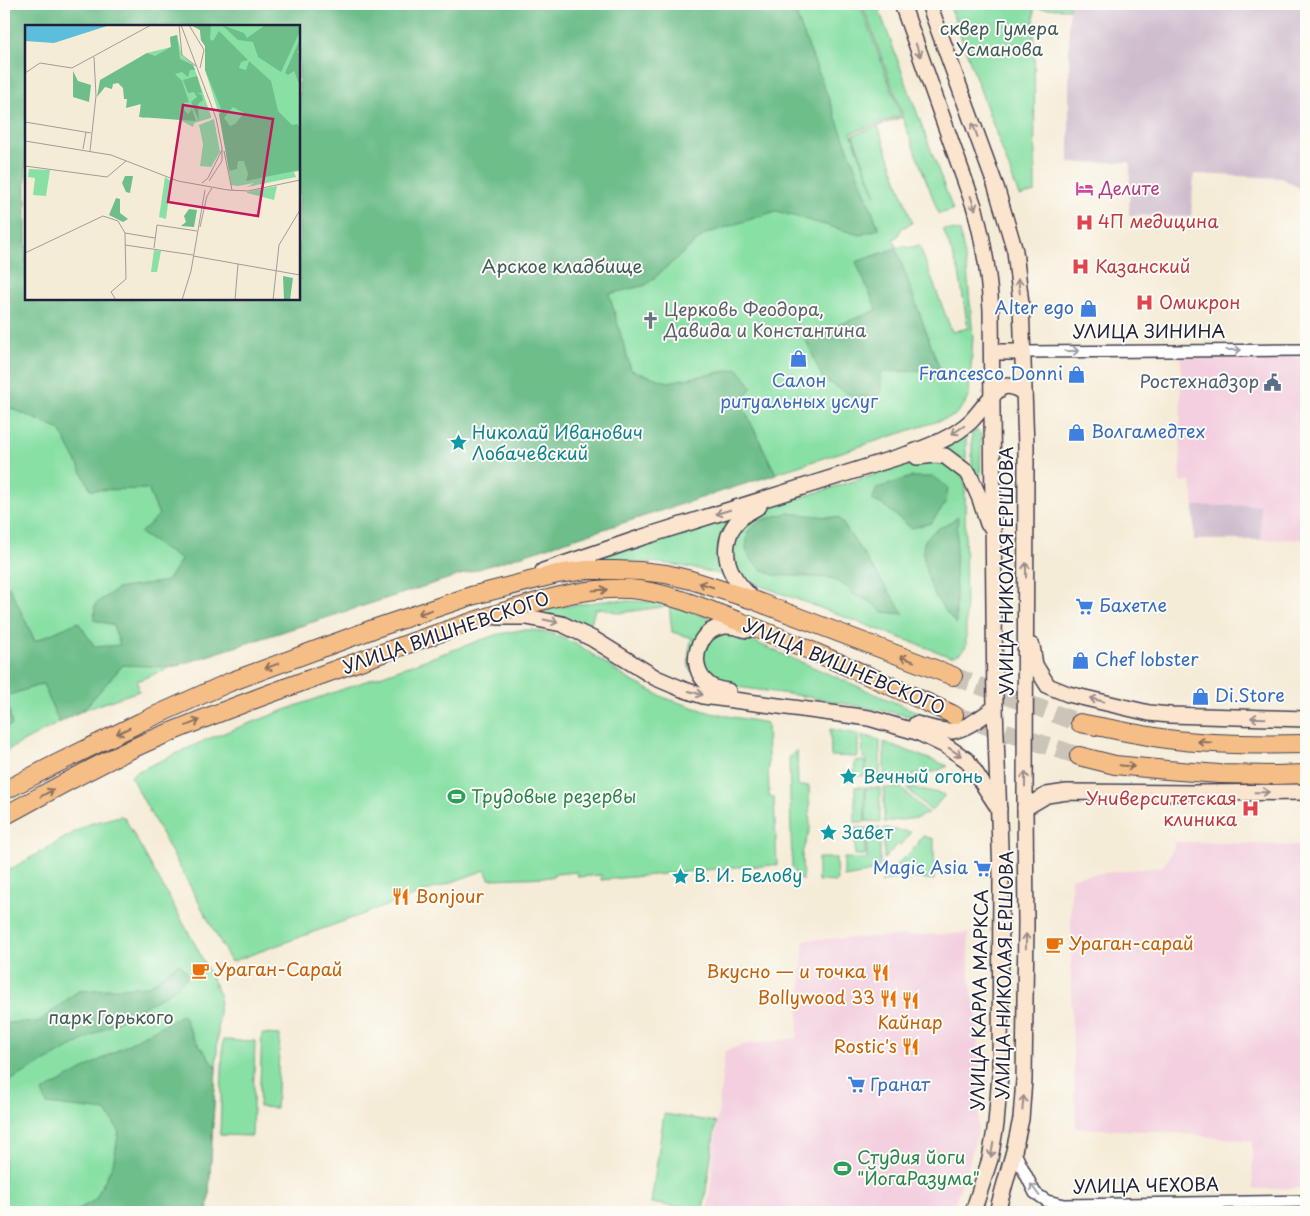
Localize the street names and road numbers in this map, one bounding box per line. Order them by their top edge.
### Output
street label: УЛИЦА ЗИНИНА [1073,317,1225,344]
street label: УЛИЦА НИКОЛАЯ ЕРШОВА [992,446,1019,696]
street label: УЛИЦА ВИШНЕВСКОГО [338,583,553,680]
street label: УЛИЦА ВИШНЕВСКОГО [739,611,950,720]
street label: УЛИЦА НИКОЛАЯ ЕРШОВА [988,850,1019,1100]
street label: УЛИЦА КАРЛА МАРКСА [963,889,994,1111]
street label: УЛИЦА ЧЕХОВА [1073,1170,1219,1199]

